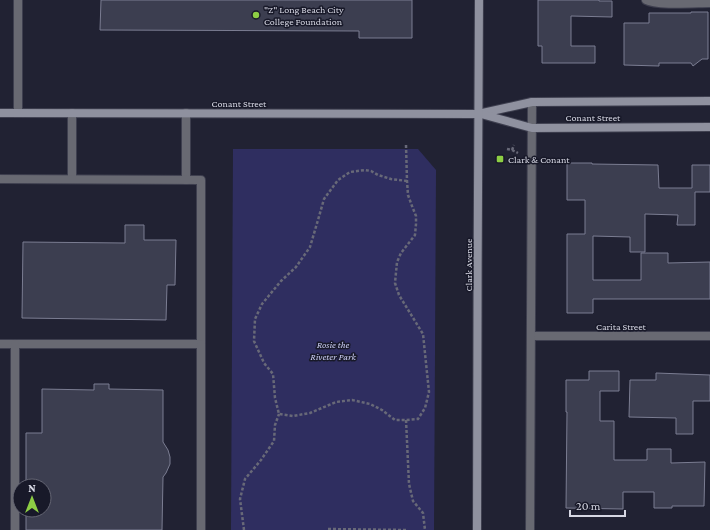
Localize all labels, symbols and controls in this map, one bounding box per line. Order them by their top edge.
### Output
place label: "Z" Long Beach City College Foundation [264,4,344,27]
marker: "Z" Long Beach City College Foundation [251,10,261,20]
street label: Conant Street [212,98,267,109]
street label: Conant Street [566,112,621,123]
marker: Clark & Conant [495,154,505,164]
place label: Clark & Conant [508,154,570,165]
street label: Clark Avenue [463,238,474,291]
street label: Carita Street [596,321,647,332]
park label: Rosie the Riveter Park [310,339,356,362]
north arrow [12,478,52,518]
text: N [28,482,36,494]
scale bar [570,492,625,518]
text: 20 m [576,499,601,513]

